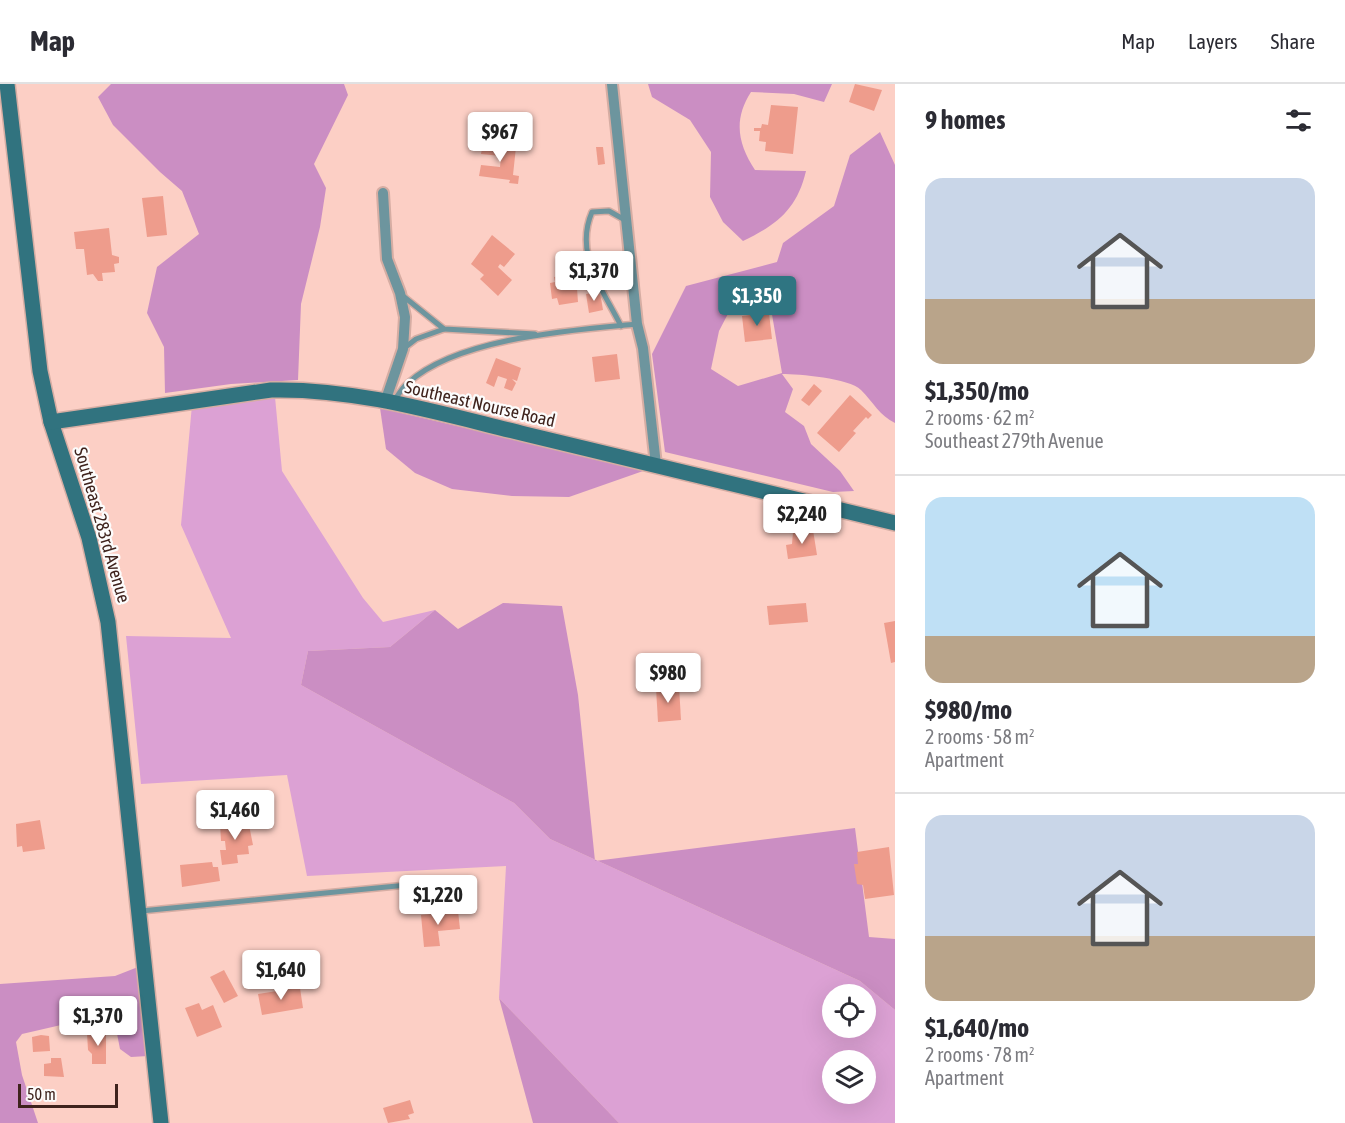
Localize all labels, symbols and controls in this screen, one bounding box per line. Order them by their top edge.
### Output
text: Map [30,25,75,57]
text: Map [1121,29,1155,53]
text: Layers [1188,29,1238,53]
text: Share [1271,29,1315,53]
icon: filters [1282,104,1315,137]
text: 9 homes [925,105,1005,135]
pin: $967 [464,112,536,163]
text: $967 [482,120,518,143]
icon: home [1066,217,1174,325]
pin: $1,370 [545,251,643,302]
text: $1,370 [569,259,619,282]
pin: $1,350 [708,276,806,327]
text: $1,350 [732,284,782,307]
street label: Southeast Nourse Road [403,376,557,431]
text: $1,350/mo [925,376,1029,406]
text: 2 rooms · 62 m² [925,406,1035,429]
text: Southeast 279th Avenue [925,429,1104,452]
street label: Southeast 283rd Avenue [70,445,135,605]
pin: $2,240 [753,494,851,545]
text: $2,240 [777,502,827,525]
icon: home [1066,536,1174,644]
pin: $980 [632,653,704,704]
text: $980 [650,661,686,684]
text: $980/mo [925,695,1012,725]
text: 2 rooms · 58 m² [925,725,1035,748]
text: Apartment [925,748,1004,771]
pin: $1,460 [186,790,284,841]
text: $1,460 [210,798,260,821]
icon: home [1066,854,1174,962]
pin: $1,220 [389,875,487,926]
text: $1,220 [413,883,463,906]
pin: $1,640 [232,950,330,1001]
text: $1,640 [256,958,306,981]
map controls [822,984,876,1104]
button: locate [822,984,876,1038]
pin: $1,370 [49,996,147,1047]
text: $1,370 [73,1004,123,1027]
text: $1,640/mo [925,1013,1029,1043]
text: 2 rooms · 78 m² [925,1043,1035,1066]
button: layers [822,1050,876,1104]
text: Apartment [925,1066,1004,1089]
scale bar [18,1081,118,1108]
text: 50 m [27,1085,56,1103]

